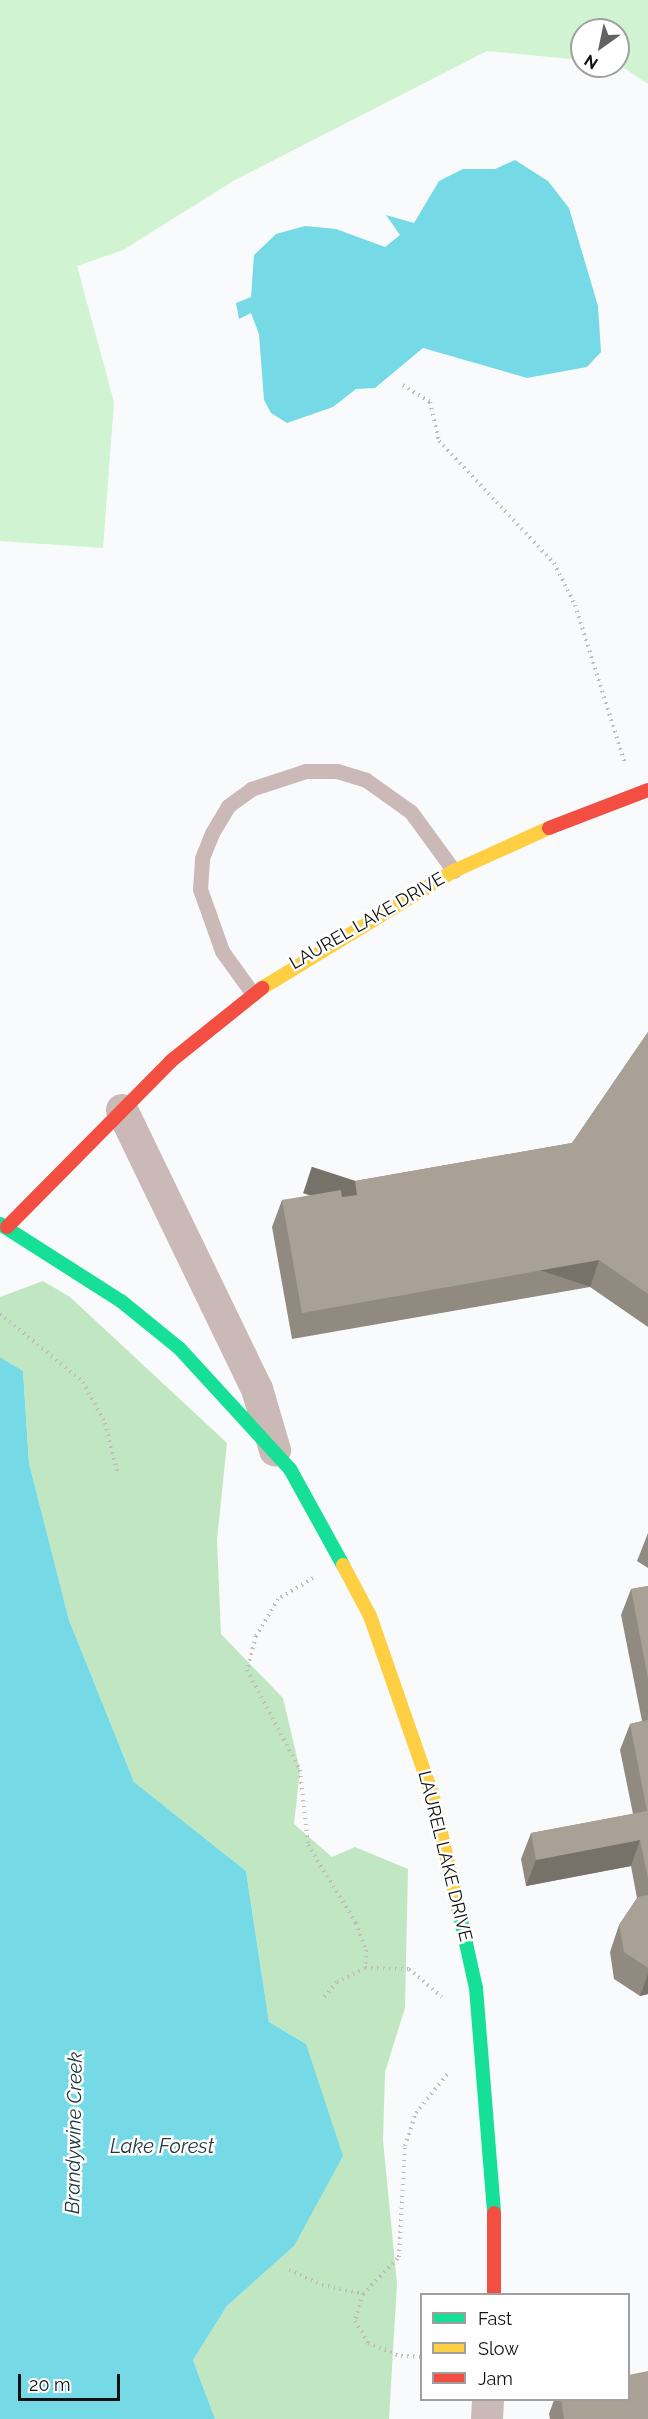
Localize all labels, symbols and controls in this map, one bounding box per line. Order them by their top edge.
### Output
north arrow [570,18,630,78]
text: N [581,51,601,73]
street label: LAUREL LAKE DRIVE [286,868,448,974]
street label: LAUREL LAKE DRIVE [413,1768,477,1944]
water label: Brandywine Creek [61,2052,87,2214]
water label: Lake Forest [110,2134,214,2158]
legend [420,2293,630,2401]
text: Fast [478,2308,512,2329]
text: Slow [478,2338,519,2359]
scale bar [21,2362,123,2400]
text: Jam [478,2368,513,2389]
text: 20 m [29,2374,71,2395]

